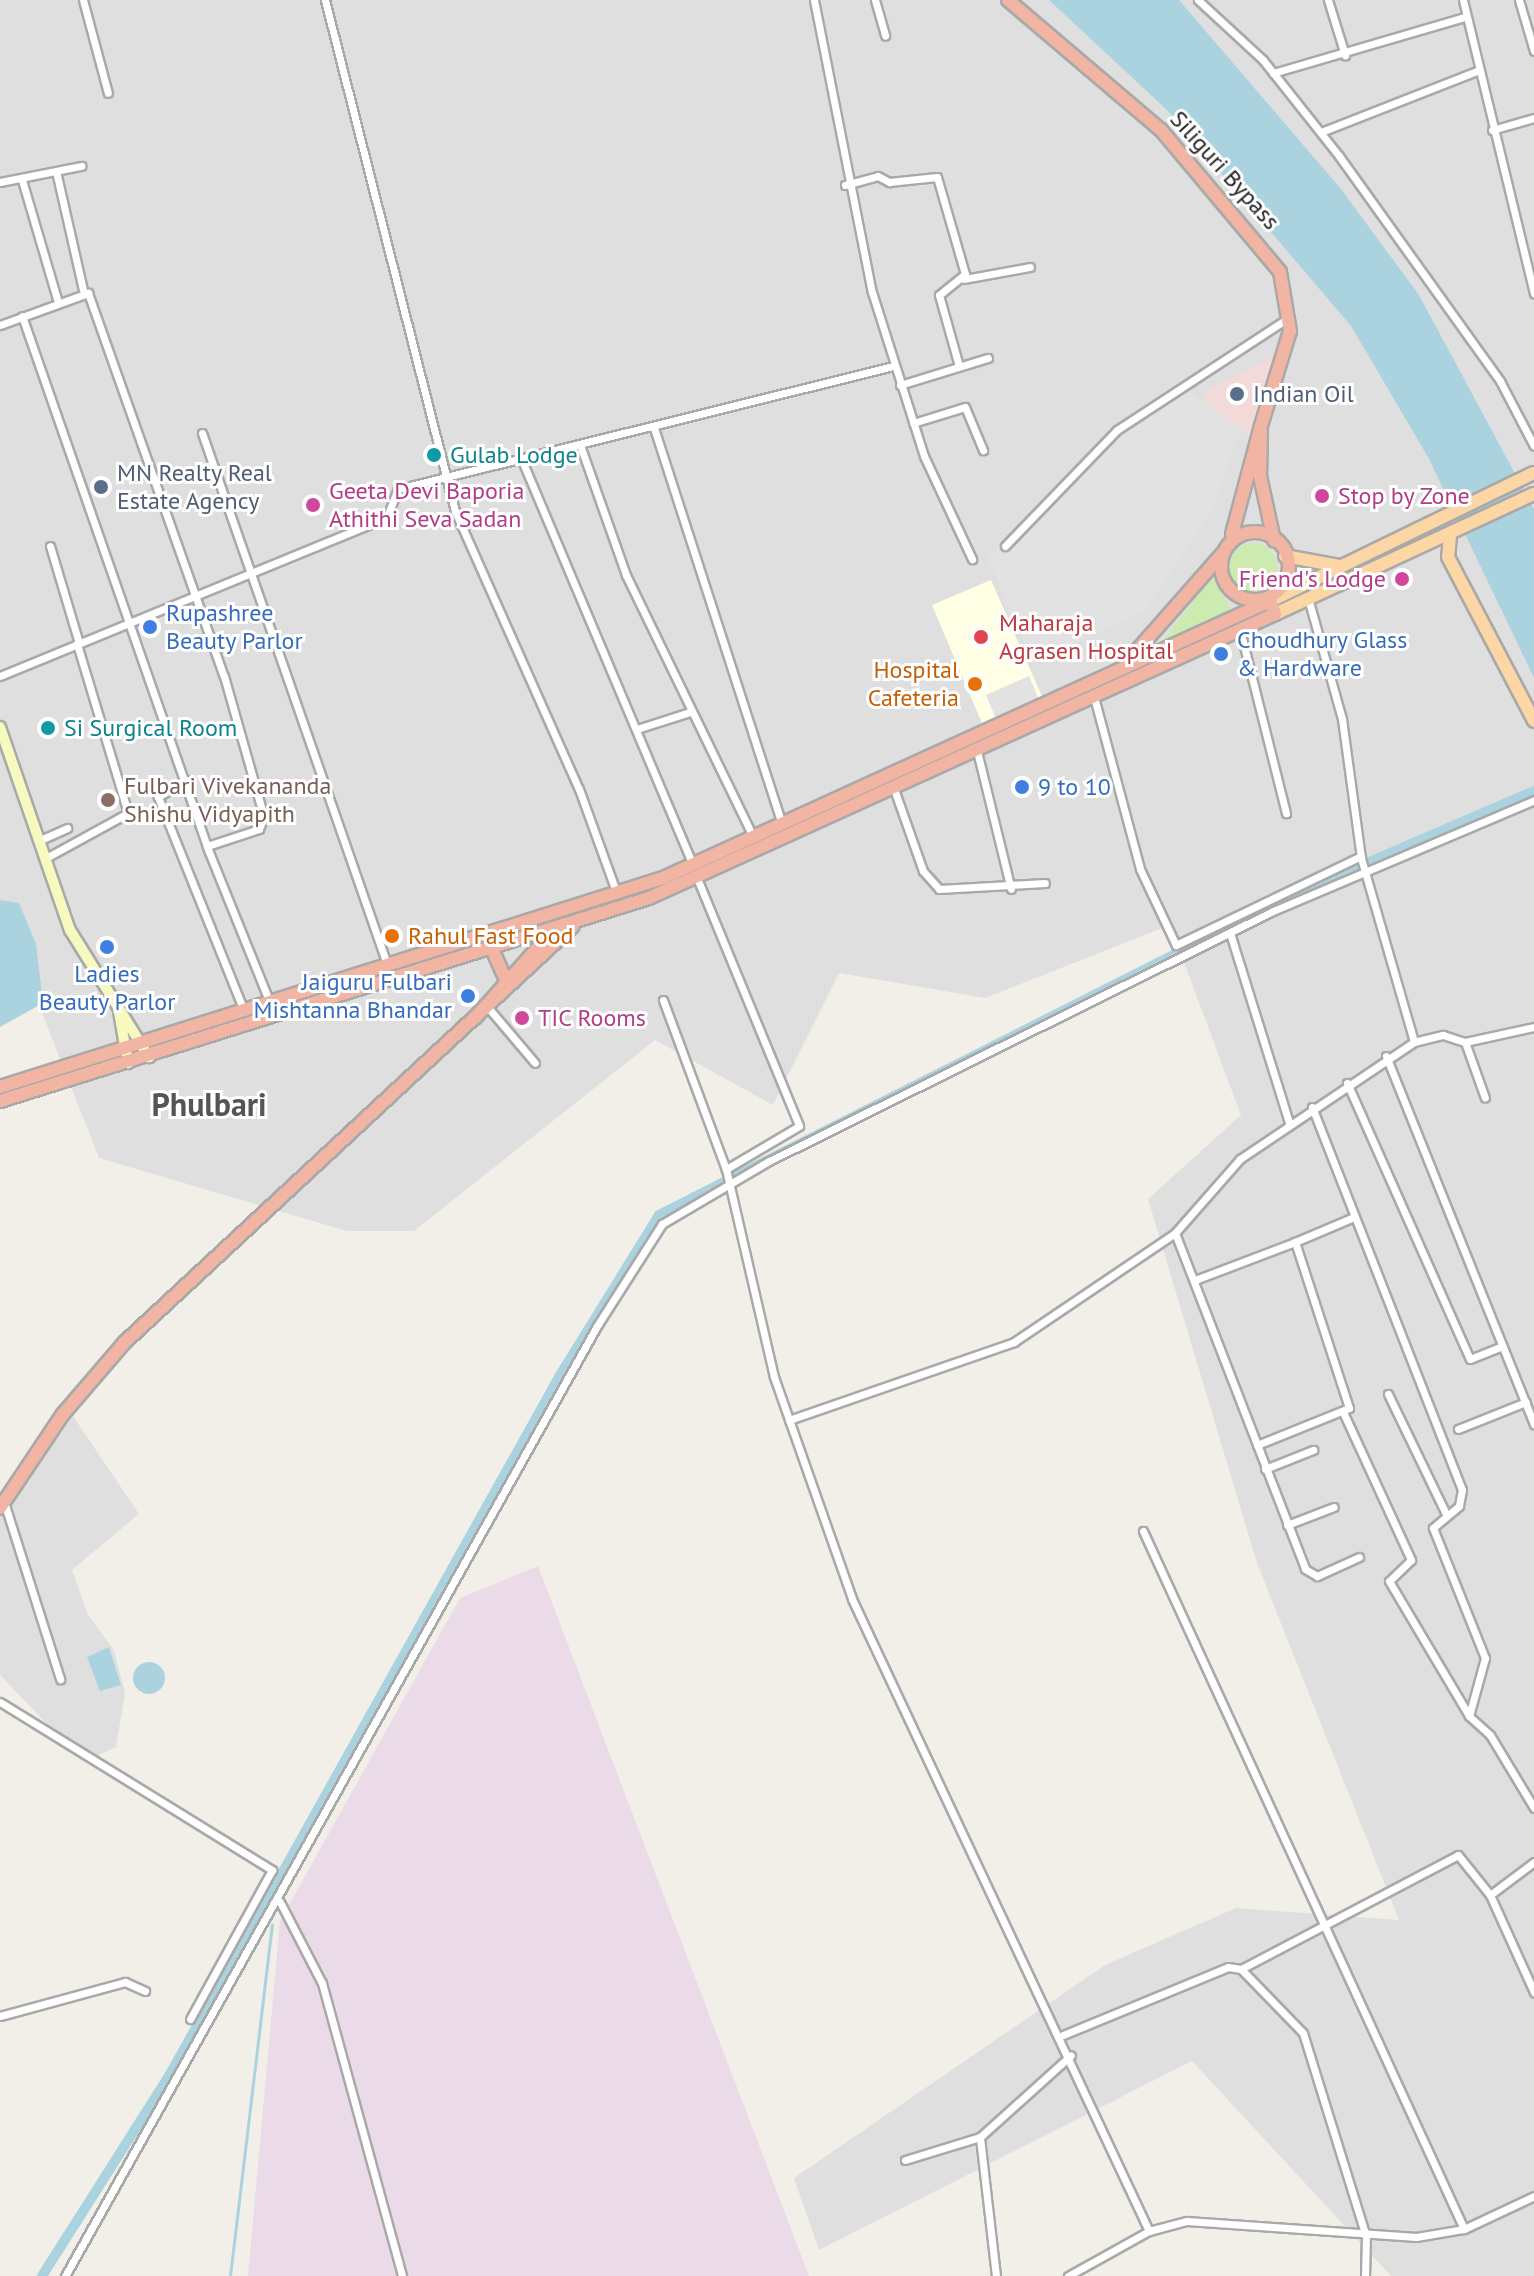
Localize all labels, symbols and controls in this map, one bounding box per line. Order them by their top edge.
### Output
street label: Siliguri Bypass [1164,105,1286,235]
place label: Indian Oil [1253,380,1354,408]
marker: Indian Oil [1228,385,1246,403]
place label: Gulab Lodge [450,441,578,469]
marker: Gulab Lodge [425,446,443,464]
place label: MN Realty Real Estate Agency [117,459,273,515]
place label: Geeta Devi Baporia Athithi Seva Sadan [329,477,524,533]
marker: MN Realty Real Estate Agency [92,478,110,496]
place label: Stop by Zone [1338,482,1471,510]
marker: Stop by Zone [1313,487,1331,505]
marker: Geeta Devi Baporia Athithi Seva Sadan [304,496,322,514]
place label: Friend's Lodge [1239,565,1386,593]
marker: Friend's Lodge [1393,570,1411,588]
place label: Rupashree Beauty Parlor [166,599,303,655]
place label: Maharaja Agrasen Hospital [999,609,1173,665]
marker: Rupashree Beauty Parlor [141,618,159,636]
marker: Maharaja Agrasen Hospital [970,626,992,648]
place label: Choudhury Glass & Hardware [1237,626,1408,682]
marker: Choudhury Glass & Hardware [1212,645,1230,663]
place label: Hospital Cafeteria [868,656,959,712]
marker: Hospital Cafeteria [966,675,984,693]
place label: Si Surgical Room [64,714,237,742]
marker: Si Surgical Room [39,719,57,737]
place label: Fulbari Vivekananda Shishu Vidyapith [124,772,332,828]
place label: 9 to 10 [1038,773,1111,801]
marker: 9 to 10 [1013,778,1031,796]
marker: Fulbari Vivekananda Shishu Vidyapith [99,791,117,809]
place label: Rahul Fast Food [408,922,573,950]
marker: Rahul Fast Food [383,927,401,945]
marker: Ladies Beauty Parlor [98,938,116,956]
place label: Ladies Beauty Parlor [38,960,176,1016]
place label: Jaiguru Fulbari Mishtanna Bhandar [254,968,452,1024]
marker: Jaiguru Fulbari Mishtanna Bhandar [459,987,477,1005]
place label: TIC Rooms [538,1004,647,1032]
marker: TIC Rooms [513,1009,531,1027]
district label: Phulbari [151,1085,267,1123]

